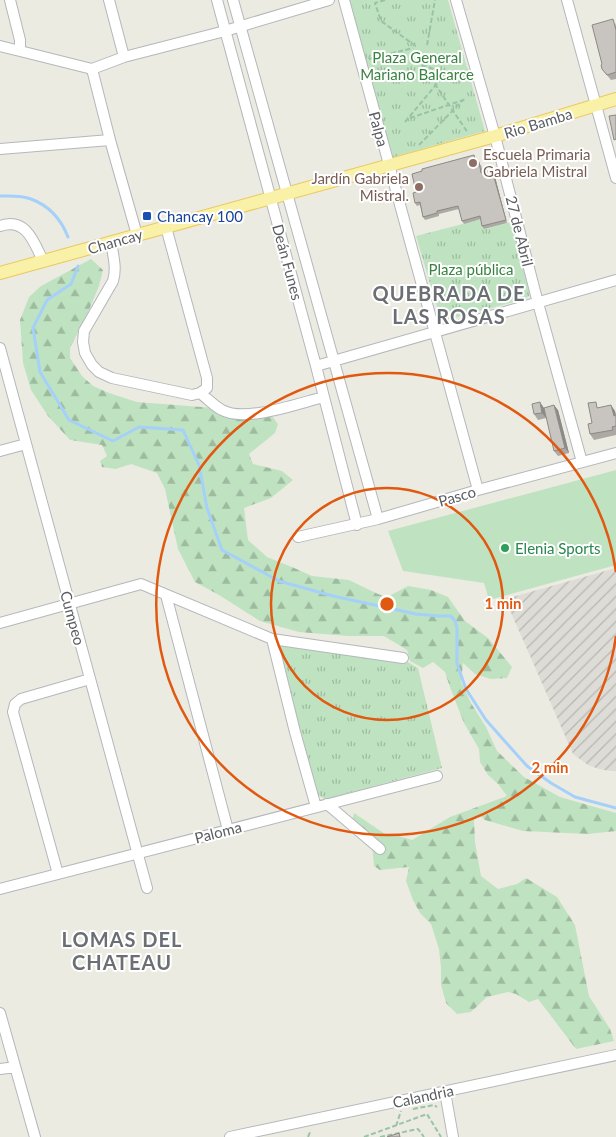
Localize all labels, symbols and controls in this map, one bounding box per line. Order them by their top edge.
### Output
park label: Plaza General Mariano Balcarce [360,48,474,83]
street label: Rio Bamba [502,104,574,142]
street label: Palpa [366,109,392,149]
place label: Escuela Primaria Gabriela Mistral [483,145,591,180]
marker: Escuela Primaria Gabriela Mistral [467,157,479,169]
place label: Jardín Gabriela Mistral. [311,169,409,204]
marker: Jardín Gabriela Mistral. [413,181,425,193]
street label: 27 de Abril [503,194,537,268]
place label: Chancay 100 [157,207,243,225]
marker: Chancay 100 [141,210,153,222]
street label: Deán Funes [269,222,307,302]
street label: Chancay [85,225,145,257]
park label: Plaza pública [429,260,513,278]
district label: QUEBRADA DE LAS ROSAS [373,281,525,328]
street label: Pasco [436,482,478,510]
place label: Elenia Sports [515,539,601,557]
marker: Elenia Sports [499,542,511,554]
street label: Cumpeo [57,589,89,647]
text: 1 min [484,594,522,612]
centre of rings [378,595,396,613]
text: 2 min [531,758,569,776]
street label: Paloma [193,817,243,847]
district label: LOMAS DEL CHATEAU [62,927,182,974]
street label: Calandria [391,1081,455,1111]

